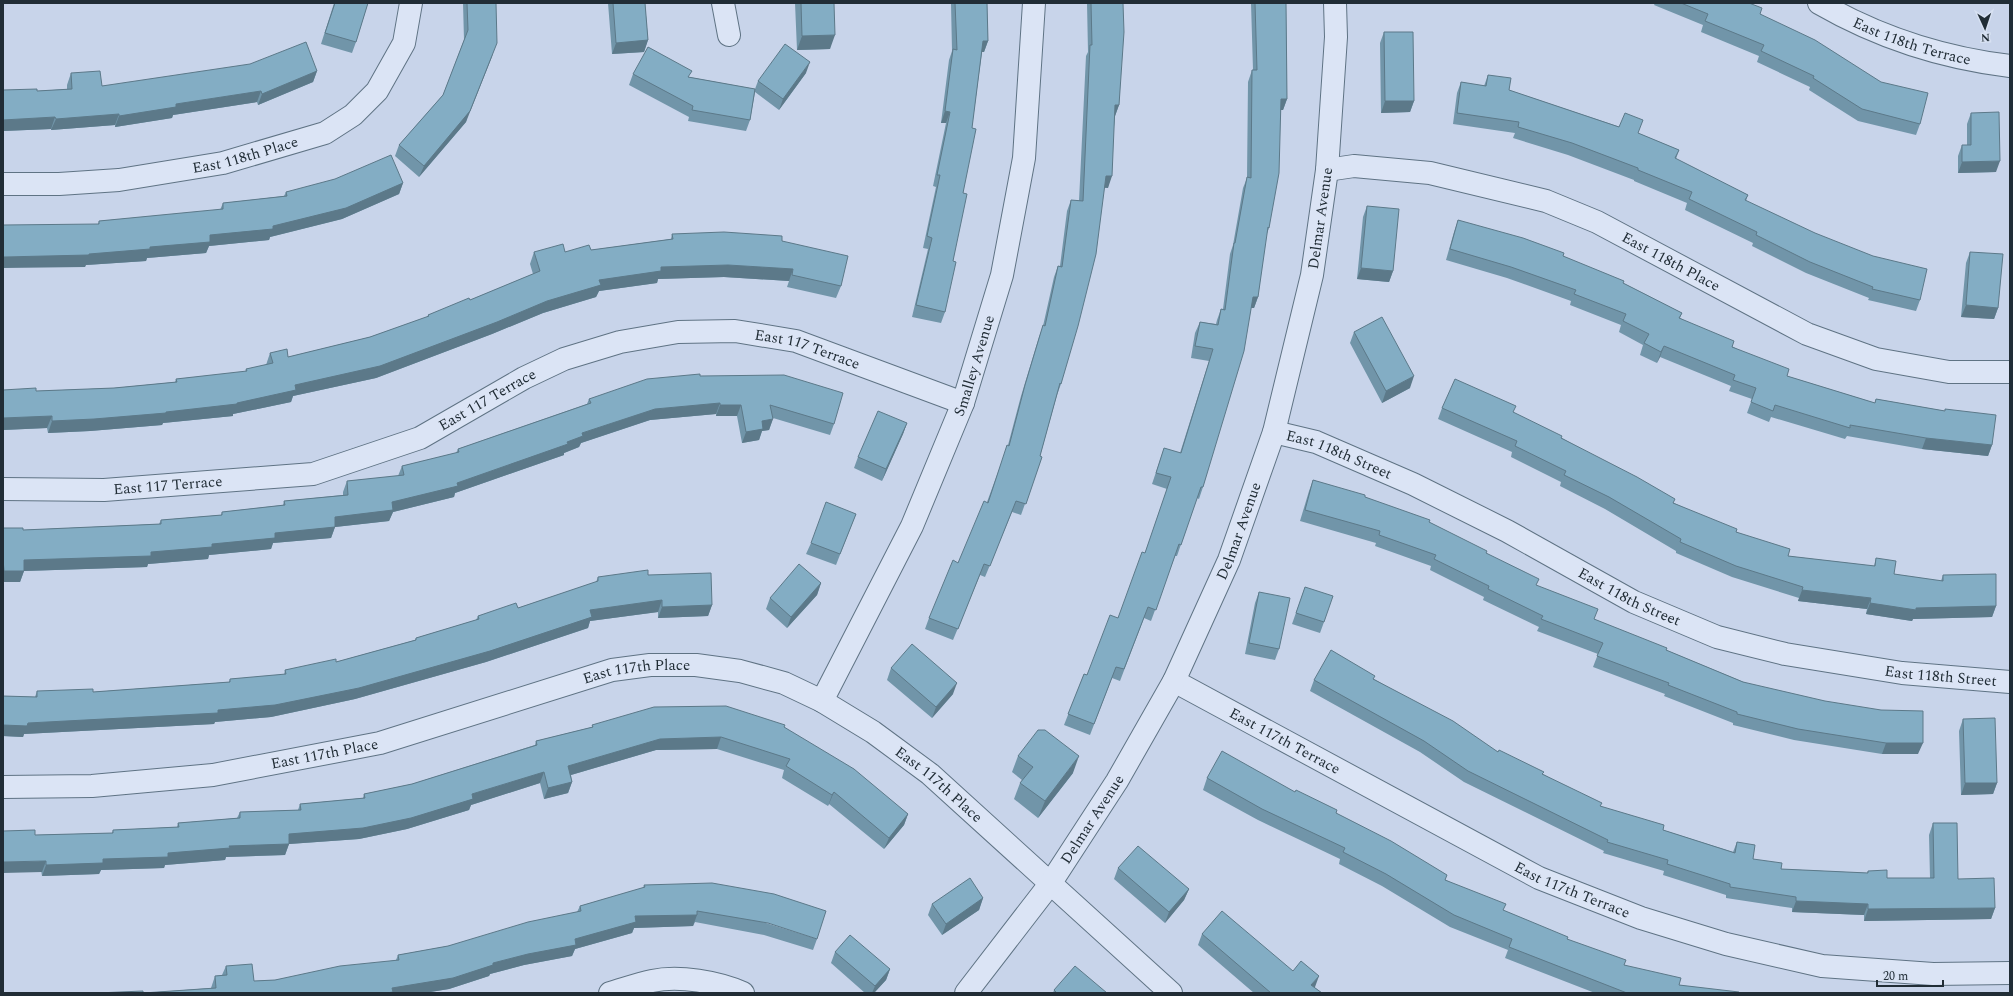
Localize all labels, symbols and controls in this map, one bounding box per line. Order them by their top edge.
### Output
north arrow [1965,8,2005,48]
street label: East 118th Terrace [1849,11,1973,72]
text: N [1981,29,1990,46]
street label: East 118th Place [191,130,301,180]
street label: Delmar Avenue [1302,166,1339,271]
street label: East 118th Place [1617,226,1724,298]
street label: Smalley Avenue [948,312,1001,420]
street label: East 117 Terrace [753,323,863,376]
street label: East 117 Terrace [434,363,540,437]
street label: East 118th Street [1284,424,1396,486]
street label: East 117 Terrace [112,470,223,501]
street label: Delmar Avenue [1210,479,1267,584]
street label: East 118th Street [1573,562,1684,632]
street label: East 117th Place [580,654,690,690]
street label: East 118th Street [1883,659,1998,693]
street label: East 117th Terrace [1225,702,1344,781]
street label: East 117th Place [269,733,380,776]
street label: East 117th Place [890,741,988,828]
street label: Delmar Avenue [1055,770,1130,869]
street label: East 117th Terrace [1510,856,1633,925]
scale bar [1877,962,1943,988]
text: 20 m [1883,967,1908,986]

